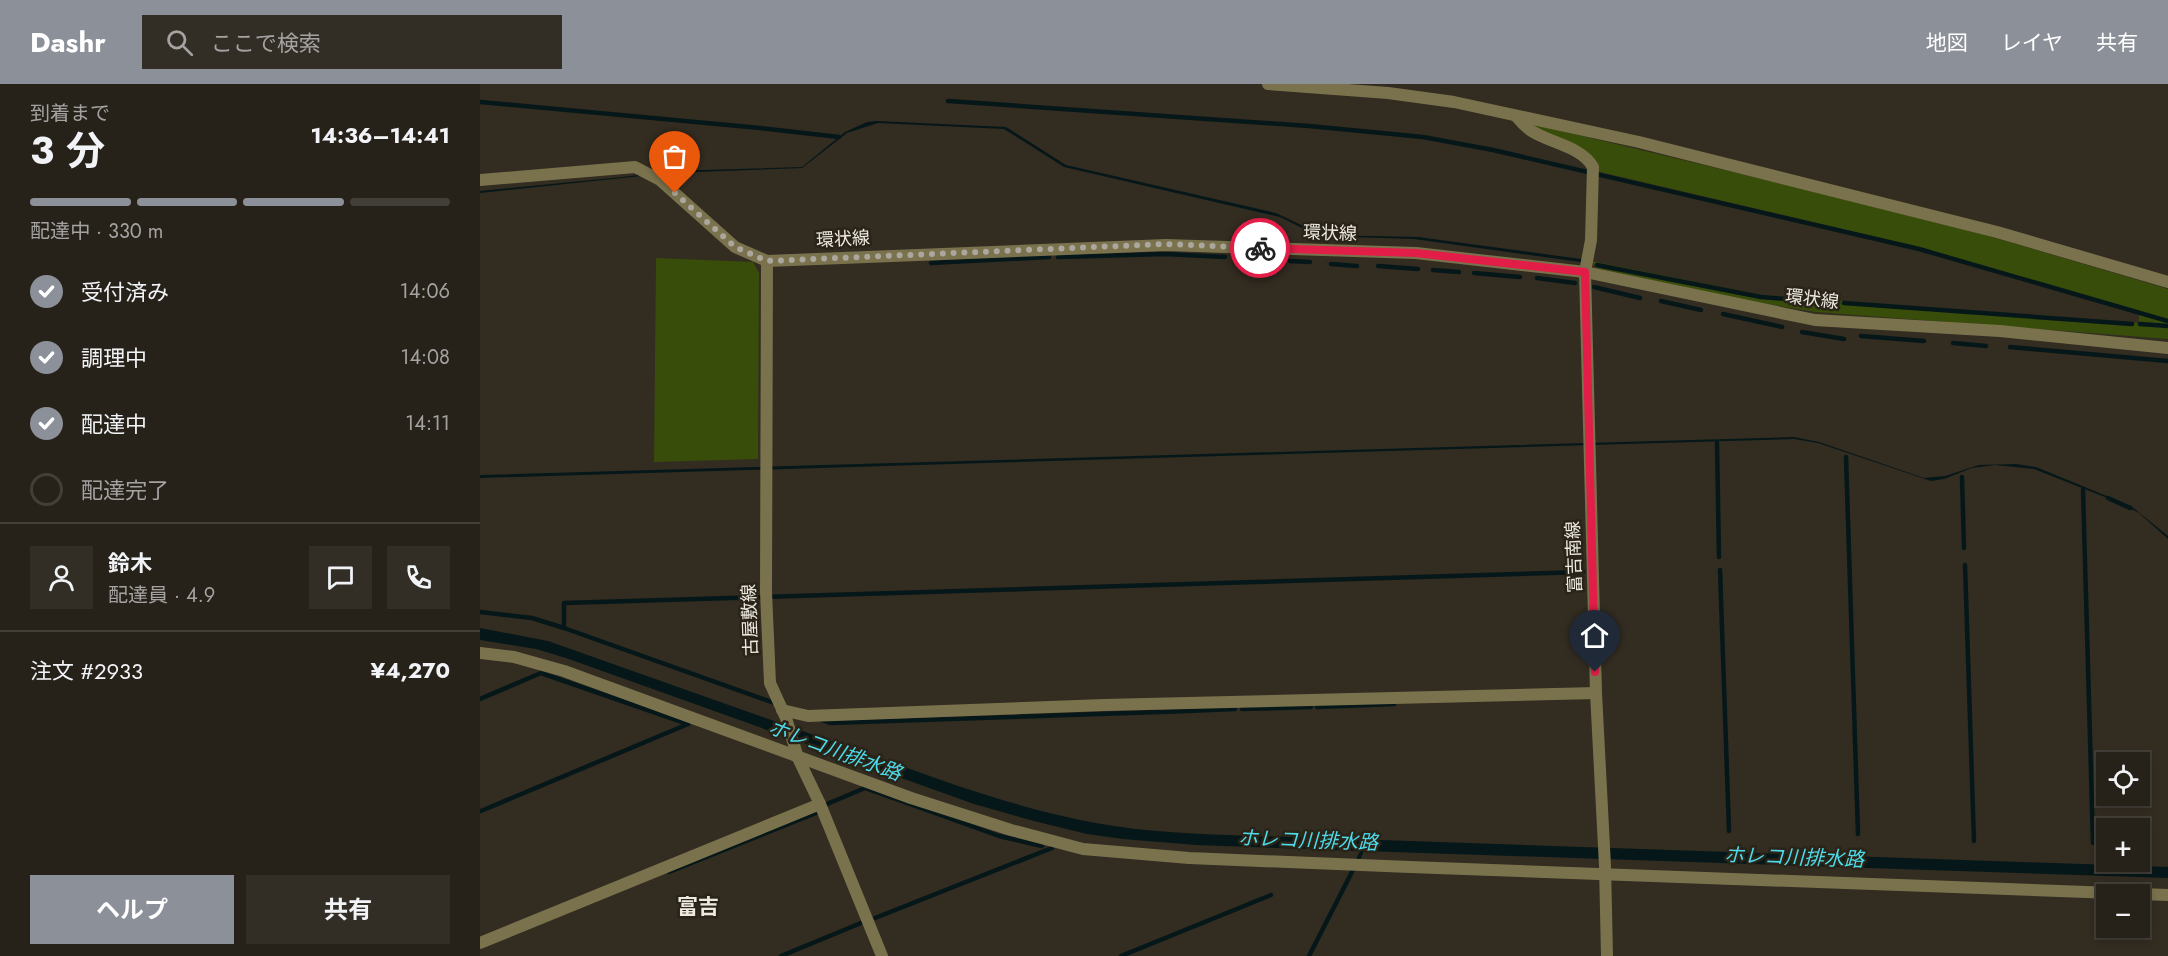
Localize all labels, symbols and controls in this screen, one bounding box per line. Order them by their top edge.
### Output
search box [142,15,562,69]
text: Dashr [30,22,106,63]
icon: search [163,26,196,59]
text: ここで検索 [211,27,321,59]
text: 地図 [1926,28,1968,58]
text: レイヤ [2001,28,2063,58]
text: 共有 [2096,28,2138,58]
text: 到着まで [30,99,110,128]
text: 14:36–14:41 [311,119,450,151]
text: 3 分 [30,122,105,179]
pin [649,131,700,193]
icon: bag [658,140,691,173]
text: 配達中 · 330 m [30,217,163,246]
courier [1230,218,1290,278]
street label: 環状線 [1303,219,1357,247]
street label: 環状線 [815,225,871,253]
icon: bike [1244,232,1277,265]
icon: check [30,275,63,308]
text: 受付済み [81,276,169,308]
text: 14:06 [400,277,450,306]
street label: 環状線 [1784,283,1840,315]
icon: check [30,341,63,374]
text: 調理中 [81,342,147,374]
text: 14:08 [400,343,450,372]
icon: check [30,407,63,440]
text: 配達中 [81,408,147,440]
text: 14:11 [405,409,450,438]
text: 配達完了 [81,474,169,506]
street label: 富吉南線 [1560,521,1588,593]
button: person [30,546,93,609]
button: chat [309,546,372,609]
button: phone [387,546,450,609]
text: 鈴木 [108,547,152,579]
text: 配達員 · 4.9 [108,581,215,610]
street label: 古屋敷線 [736,584,764,656]
pin [1569,610,1620,672]
icon: home [1578,619,1611,652]
text: ¥4,270 [371,654,450,686]
text: 注文 #2933 [30,655,143,687]
water label: ホレコ川排水路 [764,713,907,789]
map controls [2096,752,2150,938]
button: locate [2096,752,2150,806]
button: + [2096,818,2150,872]
water label: ホレコ川排水路 [1238,824,1380,858]
water label: ホレコ川排水路 [1724,841,1866,875]
button: ヘルプ [30,875,234,944]
button: 共有 [246,875,450,944]
button: − [2096,884,2150,938]
district label: 富吉 [677,892,719,922]

